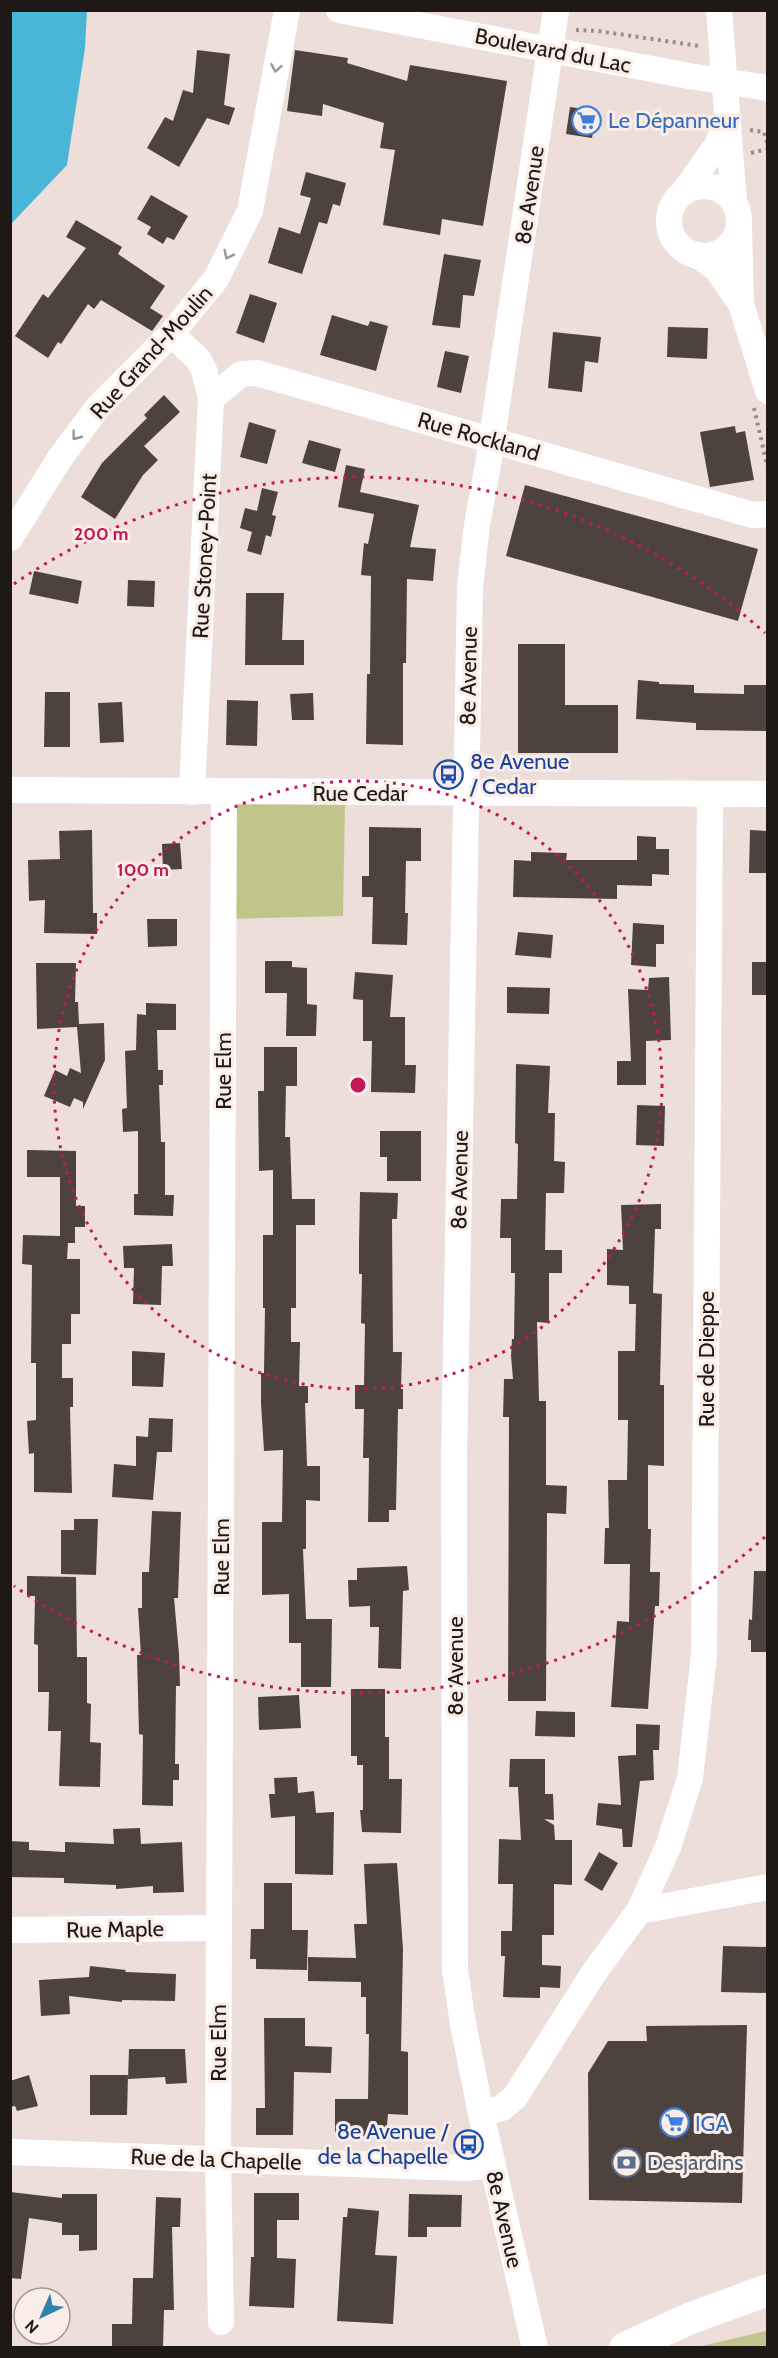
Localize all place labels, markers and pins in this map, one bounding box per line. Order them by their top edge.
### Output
supermarket icon: Le Dépanneur [571,104,603,136]
place label: Le Dépanneur [608,107,739,134]
place label: 8e Avenue / Cedar [469,748,569,800]
bus stop icon: 8e Avenue / Cedar [433,758,465,790]
centre of rings [348,1075,368,1095]
supermarket icon: IGA [658,2107,690,2139]
place label: IGA [695,2110,729,2137]
place label: 8e Avenue / de la Chapelle [318,2118,449,2170]
bus stop icon: 8e Avenue / de la Chapelle [453,2128,485,2160]
bank icon: Desjardins [610,2146,642,2178]
place label: Desjardins [647,2149,743,2176]

